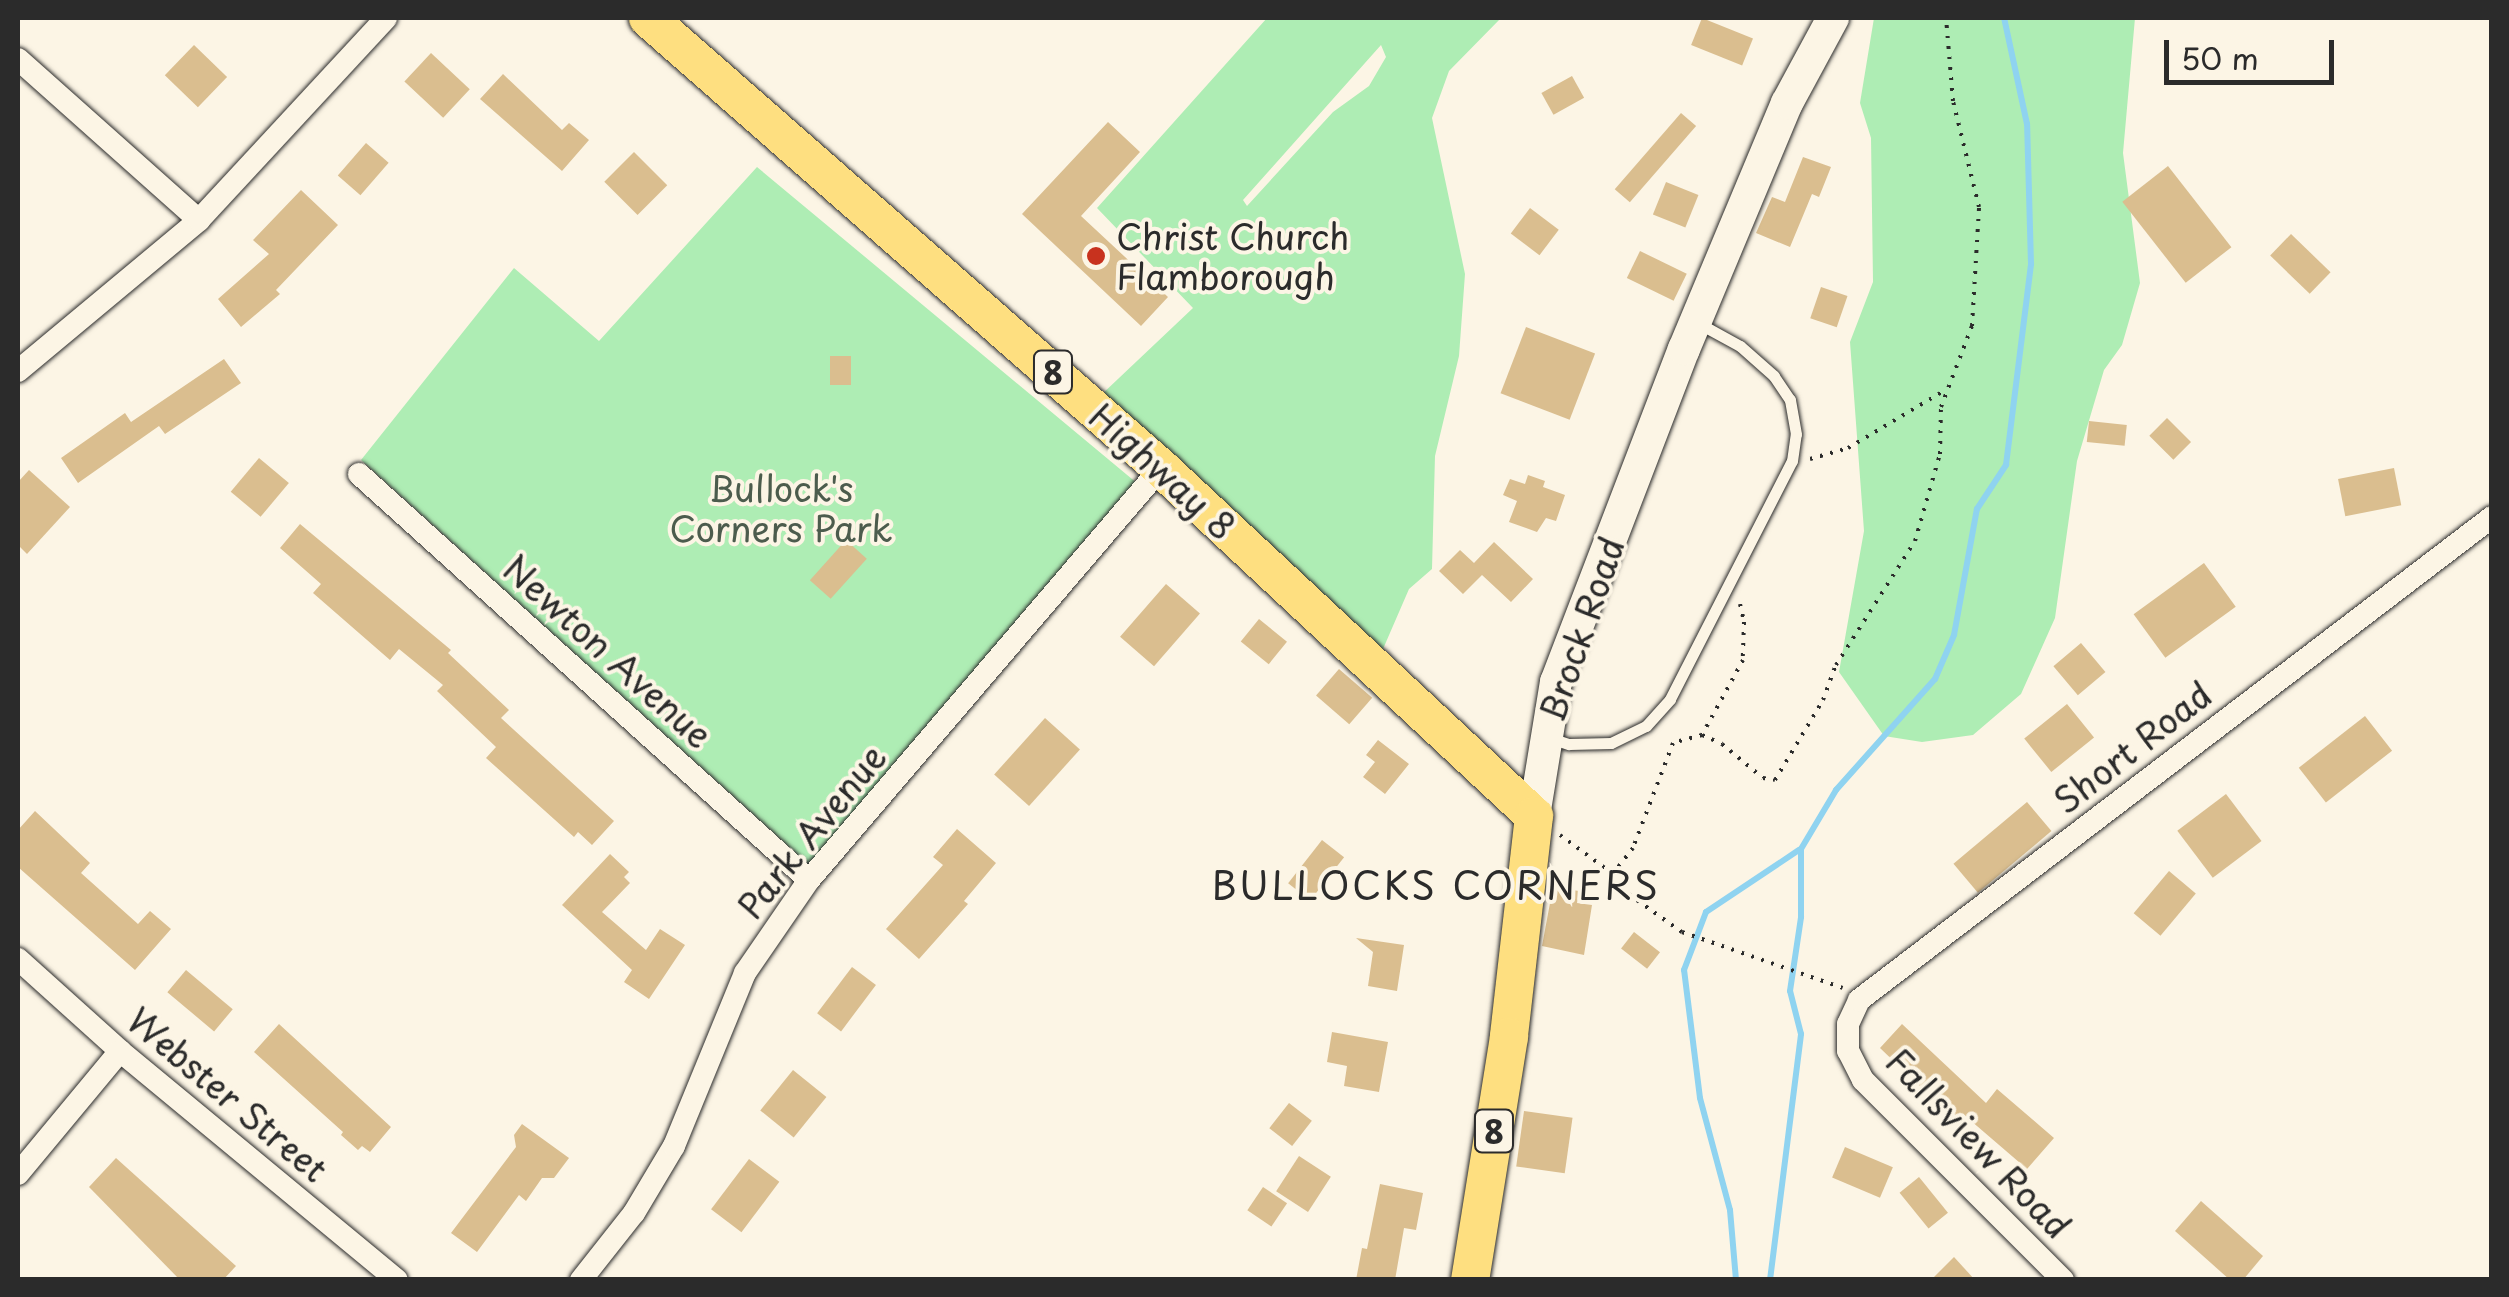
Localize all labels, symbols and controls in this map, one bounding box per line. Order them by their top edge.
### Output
scale bar [2169,20,2339,82]
text: 50 m [2181,35,2259,80]
place label: Christ Church Flamborough [1116,215,1350,297]
marker: Christ Church Flamborough [1085,245,1107,267]
road number: 8 [1030,345,1076,399]
street label: Highway 8 [1082,395,1244,547]
park label: Bullock's Corners Park [670,467,892,549]
street label: Brock Road [1530,531,1632,727]
street label: Newton Avenue [496,547,720,755]
street label: Short Road [2044,672,2220,822]
street label: Park Avenue [729,736,893,926]
district label: BULLOCKS CORNERS [1214,862,1658,908]
street label: Webster Street [117,996,339,1192]
street label: Fallsview Road [1878,1040,2080,1246]
road number: 8 [1472,1104,1516,1158]

